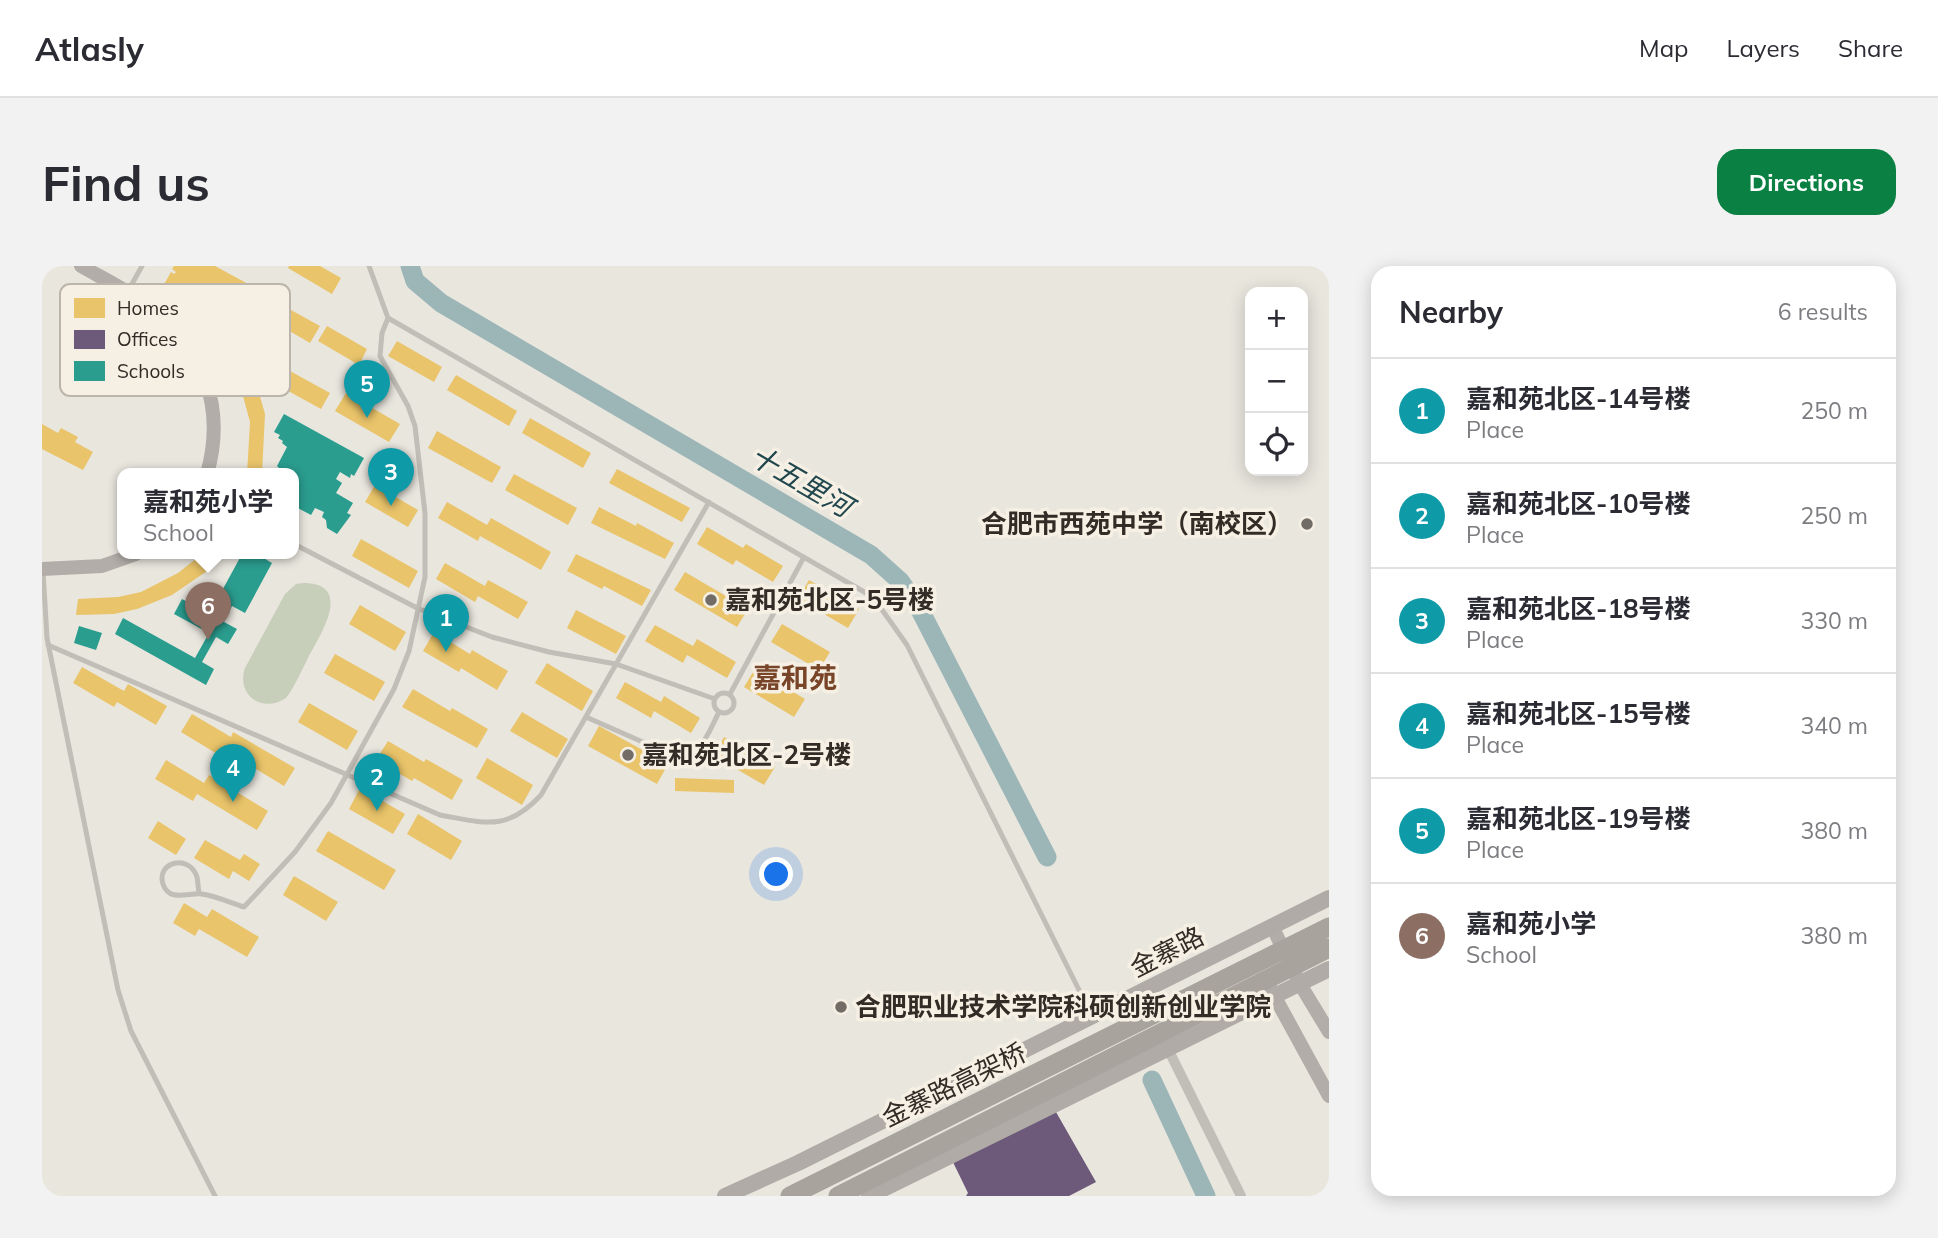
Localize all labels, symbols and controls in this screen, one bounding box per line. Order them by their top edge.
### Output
text: Atlasly [35,28,144,69]
text: Map [1639,33,1688,63]
text: Layers [1726,33,1800,63]
text: Share [1838,33,1903,63]
button: Directions [1717,149,1896,215]
text: Find us [42,152,210,213]
legend [60,284,290,396]
map controls [1245,287,1308,476]
button: + [1245,287,1308,350]
text: Nearby [1399,293,1503,331]
text: Homes [117,296,179,320]
text: 6 results [1778,297,1868,326]
text: Offices [117,327,178,351]
button: − [1245,350,1308,413]
text: Schools [117,359,185,383]
pin: 5 [344,360,390,418]
text: 嘉和苑北区-14号楼 [1466,382,1691,415]
text: 1 [1415,396,1429,425]
text: 250 m [1800,396,1868,425]
button: locate [1245,413,1308,476]
text: Place [1466,415,1524,444]
water label: 十五里河 [744,437,863,526]
pin: 3 [368,448,414,506]
popup [117,468,299,559]
text: 嘉和苑小学 [143,485,273,518]
text: 嘉和苑北区-10号楼 [1466,487,1691,520]
text: 2 [1415,501,1429,530]
text: 250 m [1800,501,1868,530]
place label: 合肥市西苑中学（南校区） [981,507,1293,540]
marker: 合肥市西苑中学（南校区） [1299,516,1315,532]
text: School [143,518,214,547]
text: Place [1466,520,1524,549]
pin: 6 [185,582,231,640]
place label: 嘉和苑北区-5号楼 [725,583,934,616]
marker: 嘉和苑北区-5号楼 [703,592,719,608]
text: 嘉和苑北区-18号楼 [1466,592,1691,625]
pin: 1 [423,594,469,652]
text: 3 [1415,606,1429,635]
text: 330 m [1800,606,1868,635]
text: Place [1466,625,1524,654]
district label: 嘉和苑 [753,660,837,695]
text: 嘉和苑北区-15号楼 [1466,697,1691,730]
text: 4 [1415,711,1429,740]
text: 340 m [1800,711,1868,740]
text: Place [1466,730,1524,759]
place label: 嘉和苑北区-2号楼 [642,738,851,771]
pin: 4 [210,744,256,802]
marker: 嘉和苑北区-2号楼 [620,747,636,763]
pin: 2 [354,753,400,811]
text: 嘉和苑北区-19号楼 [1466,802,1691,835]
text: 5 [1415,816,1429,845]
text: 380 m [1800,816,1868,845]
text: Place [1466,835,1524,864]
your location [759,857,793,891]
text: 嘉和苑小学 [1466,907,1596,940]
street label: 金寨路 [1125,919,1209,984]
text: 6 [1415,921,1429,950]
text: 380 m [1800,921,1868,950]
text: School [1466,940,1537,969]
place label: 合肥职业技术学院科硕创新创业学院 [855,990,1271,1023]
marker: 合肥职业技术学院科硕创新创业学院 [833,999,849,1015]
street label: 金寨路高架桥 [876,1036,1031,1134]

